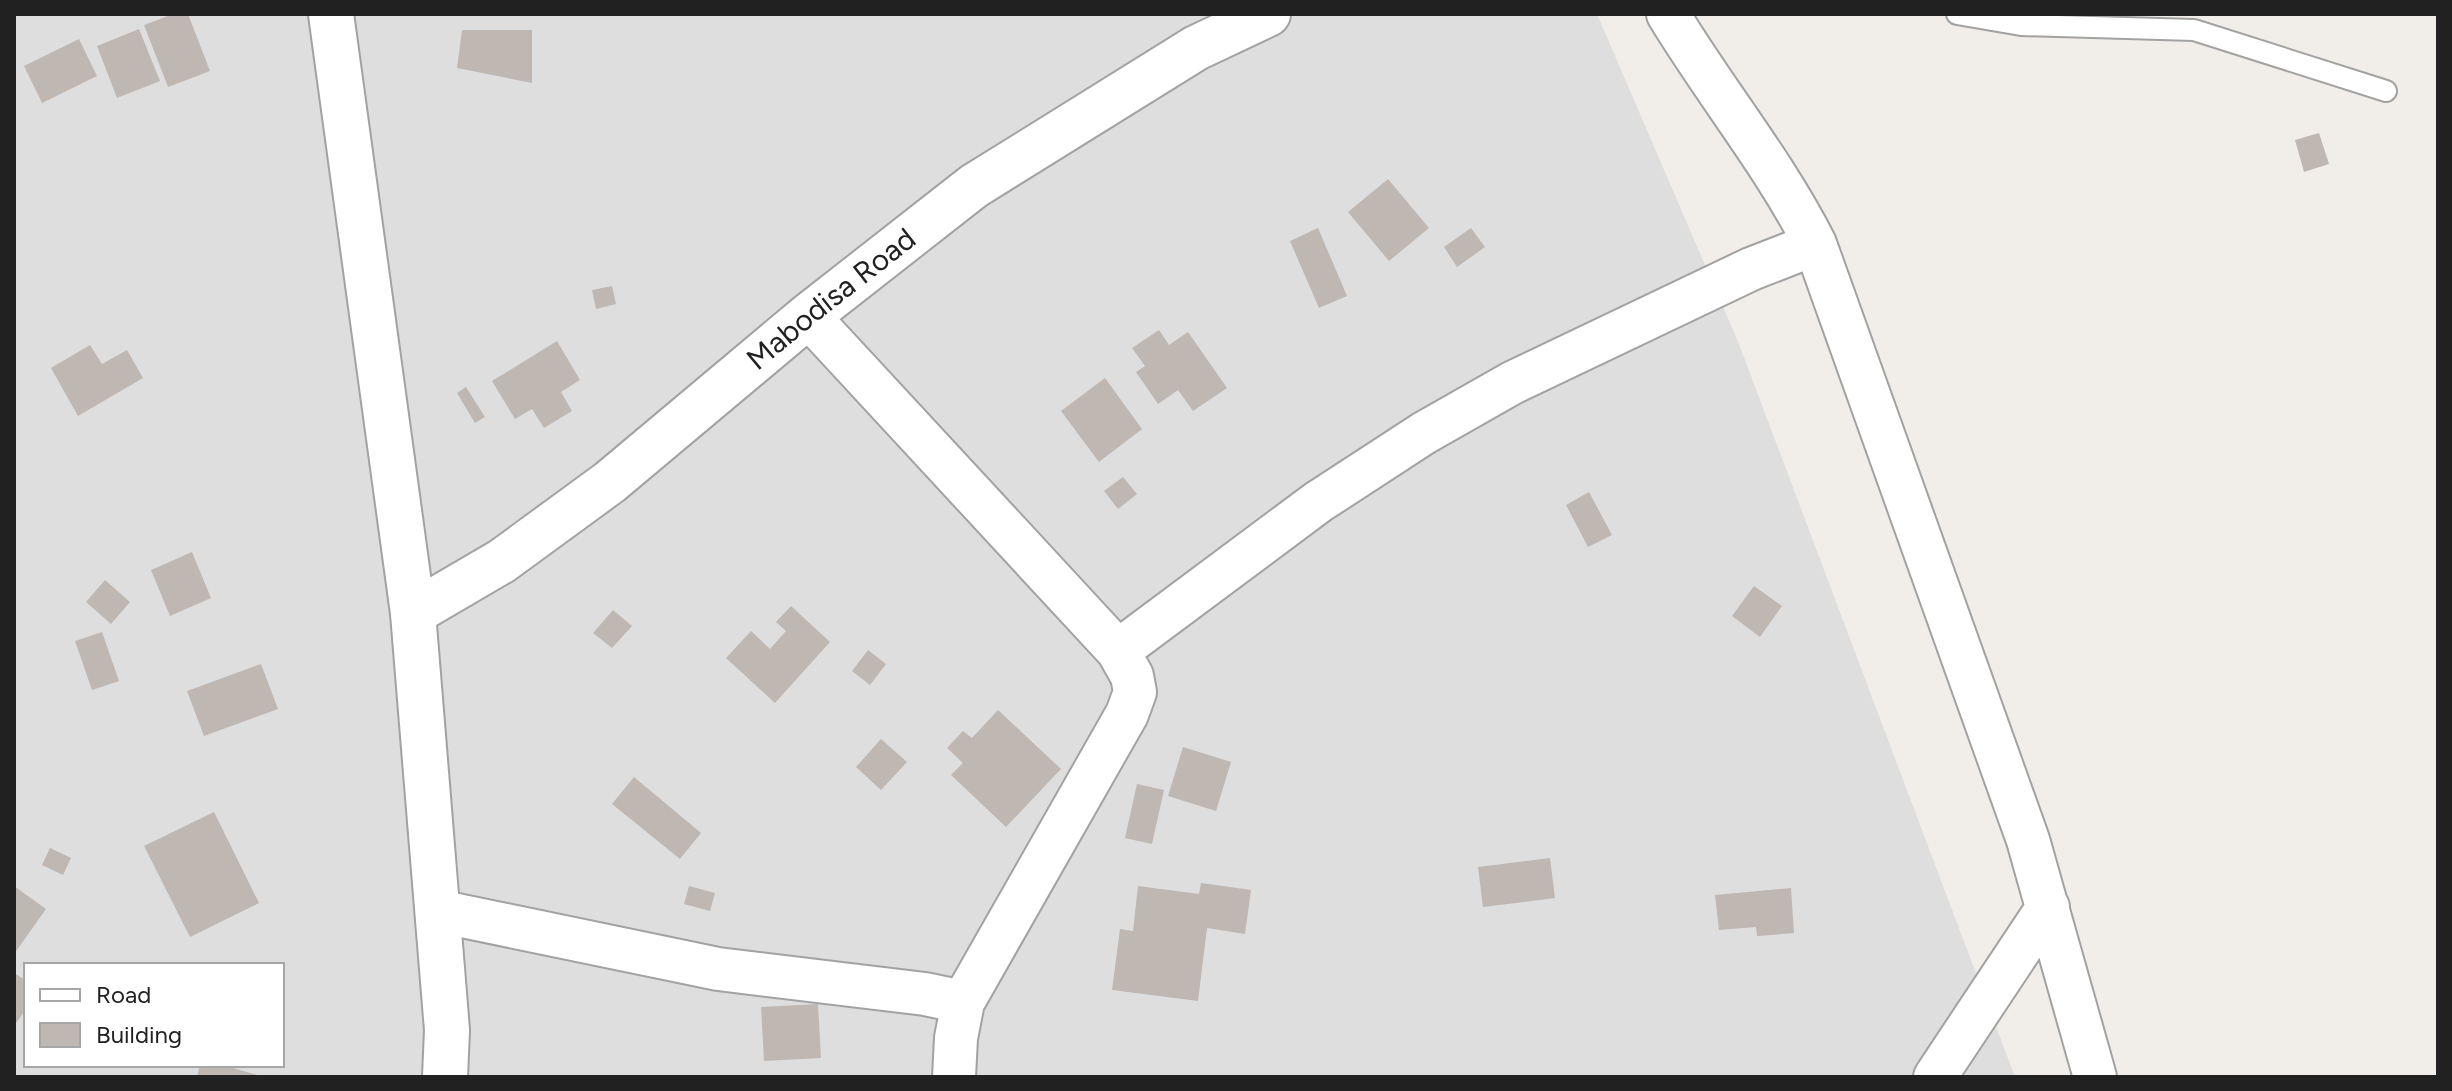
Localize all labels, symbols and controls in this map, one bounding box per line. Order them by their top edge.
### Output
street label: Mabodisa Road [739,220,923,378]
legend [24,963,284,1067]
text: Road [96,980,151,1009]
text: Building [96,1020,182,1049]

